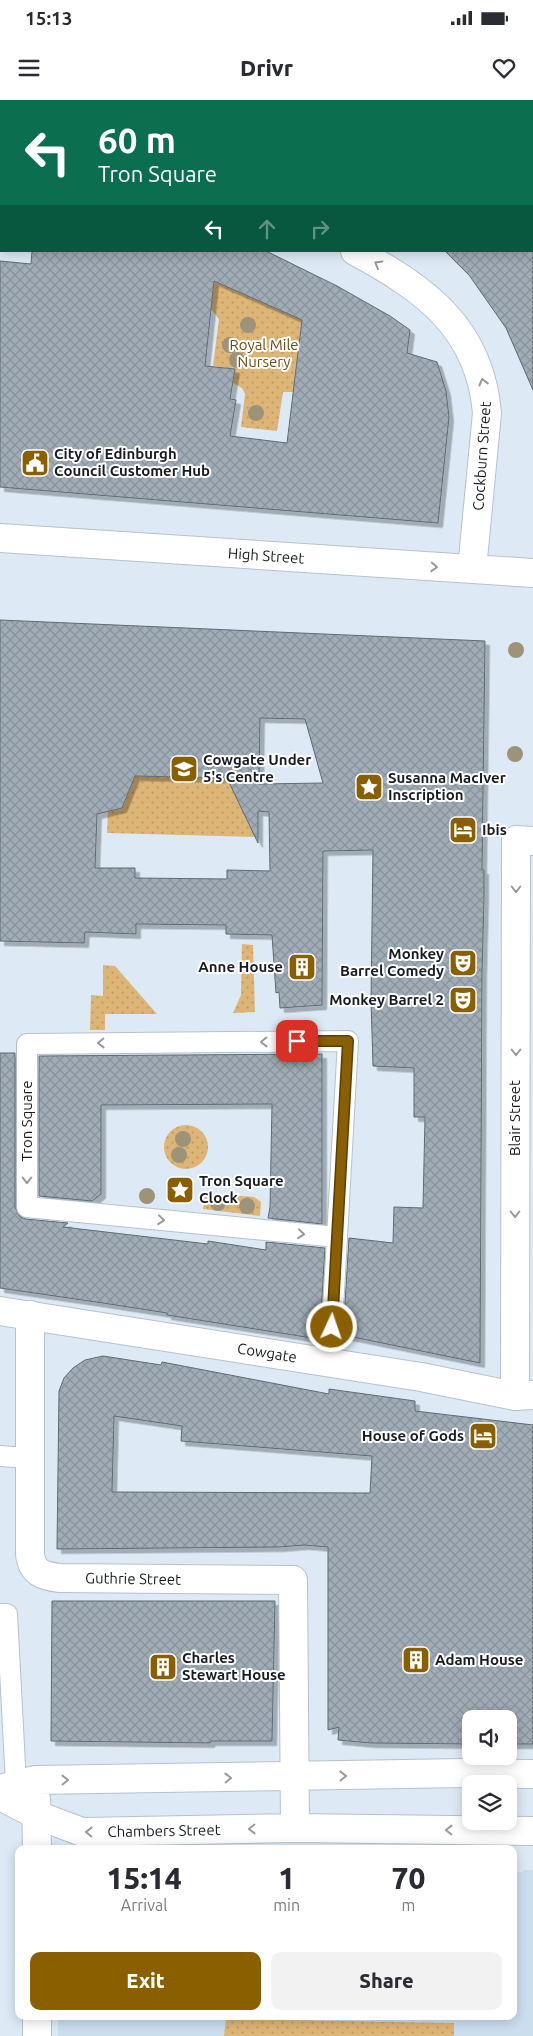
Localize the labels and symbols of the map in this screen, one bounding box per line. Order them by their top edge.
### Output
one-way arrow [374,260,383,270]
park label: Royal Mile Nursery [229,336,299,370]
one-way arrow [478,377,489,386]
street label: Cockburn Street [469,401,494,511]
place label: City of Edinburgh Council Customer Hub [54,445,210,479]
public building icon: City of Edinburgh Council Customer Hub [20,448,50,478]
street label: High Street [227,544,305,567]
one-way arrow [430,561,438,572]
place label: Cowgate Under 5's Centre [203,751,312,785]
school or university icon: Cowgate Under 5's Centre [169,754,199,784]
place label: Susanna MacIver Inscription [388,769,507,803]
place icon: Susanna MacIver Inscription [354,772,384,802]
hotel icon: Ibis [448,815,478,845]
place label: Ibis [482,821,507,838]
one-way arrow [511,886,521,893]
place label: Monkey Barrel Comedy [340,945,444,979]
theatre icon: Monkey Barrel Comedy [448,948,478,978]
building icon: Anne House [287,952,317,982]
place label: Anne House [198,958,283,975]
theatre icon: Monkey Barrel 2 [448,985,478,1015]
place label: Monkey Barrel 2 [329,991,444,1008]
pin [276,1020,318,1062]
one-way arrow [260,1037,268,1047]
one-way arrow [97,1038,105,1048]
one-way arrow [511,1048,521,1056]
street label: Tron Square [18,1080,35,1162]
street label: Blair Street [506,1080,523,1156]
place label: Tron Square Clock [199,1172,284,1206]
place icon: Tron Square Clock [165,1175,195,1205]
one-way arrow [22,1177,32,1185]
one-way arrow [510,1210,520,1218]
one-way arrow [158,1215,166,1226]
one-way arrow [297,1228,305,1239]
position arrow [305,1300,357,1352]
street label: Cowgate [236,1339,298,1366]
hotel icon: House of Gods [468,1421,498,1451]
place label: House of Gods [362,1427,464,1444]
street label: Guthrie Street [85,1569,181,1588]
building icon: Adam House [401,1645,431,1675]
place label: Charles Stewart House [182,1649,286,1683]
place label: Adam House [435,1651,523,1668]
building icon: Charles Stewart House [148,1652,178,1682]
one-way arrow [339,1770,347,1781]
one-way arrow [224,1772,232,1783]
one-way arrow [62,1775,69,1785]
street label: Chambers Street [107,1821,221,1840]
one-way arrow [248,1824,256,1834]
one-way arrow [445,1825,453,1835]
one-way arrow [85,1826,93,1837]

